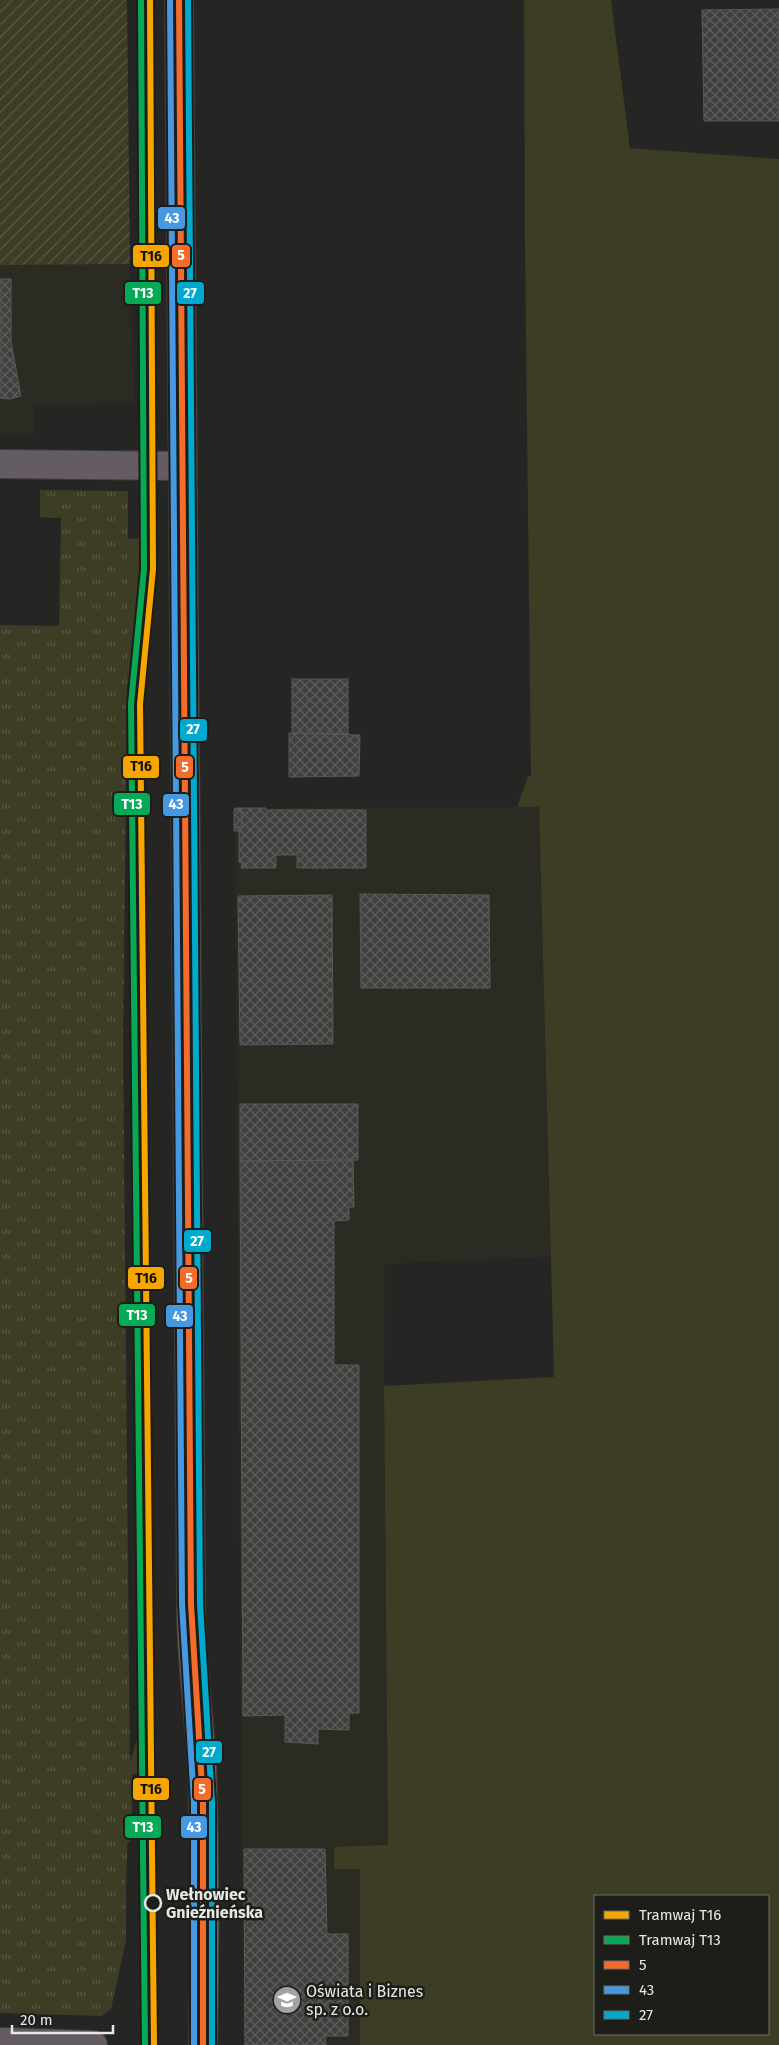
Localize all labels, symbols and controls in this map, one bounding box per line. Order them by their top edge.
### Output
line badge: 43 [157,206,186,230]
text: 43 [165,210,179,227]
line badge: T16 [132,244,170,268]
line badge: 5 [171,244,191,268]
text: 5 [177,247,185,264]
text: T16 [140,248,162,265]
line badge: T13 [124,281,162,305]
line badge: 27 [176,281,205,305]
text: T13 [132,285,154,302]
text: 27 [183,285,197,302]
line badge: 27 [179,718,208,742]
text: 27 [186,721,200,738]
line badge: T16 [122,755,160,779]
line badge: 5 [175,755,194,779]
text: T16 [130,758,152,775]
text: 5 [181,759,189,776]
line badge: T13 [113,792,151,816]
line badge: 43 [162,793,190,817]
text: T13 [121,796,143,813]
text: 43 [169,796,183,813]
line badge: 27 [183,1229,212,1253]
text: 27 [190,1233,204,1250]
line badge: T16 [127,1266,165,1290]
line badge: 5 [179,1266,198,1290]
text: T16 [135,1270,157,1287]
text: 5 [185,1270,193,1287]
line badge: T13 [118,1303,156,1327]
line badge: 43 [165,1304,194,1328]
text: T13 [126,1307,148,1324]
text: 43 [173,1308,187,1325]
line badge: 27 [195,1740,223,1764]
text: 27 [202,1744,216,1761]
line badge: T16 [132,1777,170,1801]
line badge: 5 [193,1777,212,1801]
text: T16 [140,1781,162,1798]
text: 5 [198,1781,206,1798]
line badge: T13 [124,1815,162,1839]
line badge: 43 [180,1815,208,1839]
text: T13 [132,1819,154,1836]
text: 43 [187,1819,201,1836]
place label: Wełnowiec Gnieźnieńska [166,1885,263,1922]
marker: Wełnowiec Gnieźnieńska [144,1894,162,1912]
legend [594,1895,769,2035]
text: Tramwaj T16 [639,1906,721,1924]
text: Tramwaj T13 [639,1931,721,1949]
text: 5 [639,1956,647,1974]
text: 43 [639,1981,654,1999]
place label: Oświata i Biznes sp. z o.o. [306,1982,423,2019]
school or university icon: Oświata i Biznes sp. z o.o. [272,1985,302,2015]
scale bar [12,2002,114,2034]
text: 27 [639,2006,653,2024]
text: 20 m [20,2011,53,2029]

